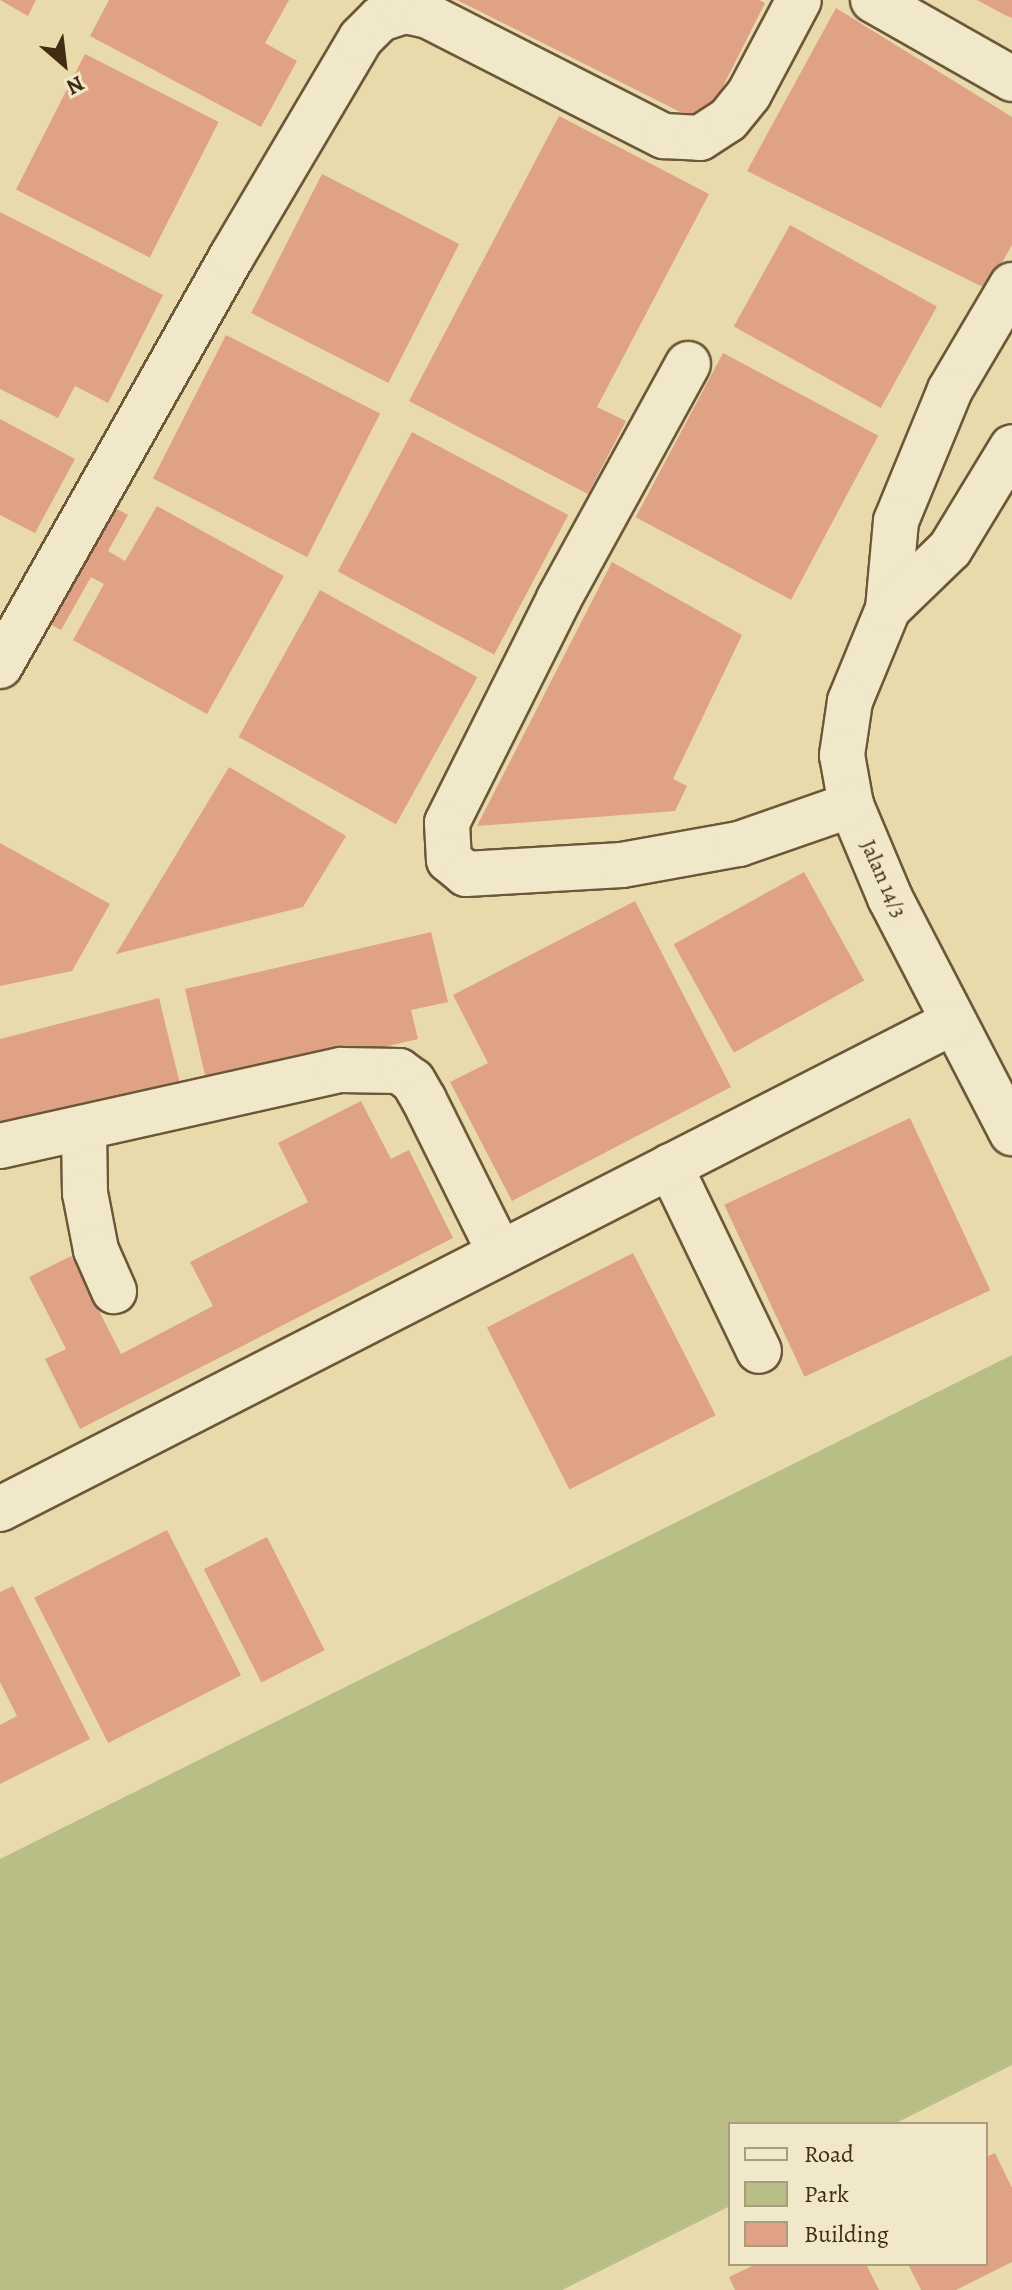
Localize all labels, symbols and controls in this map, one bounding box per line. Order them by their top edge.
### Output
north arrow [24,24,104,104]
text: N [61,68,89,102]
street label: Jalan 14/3 [854,836,912,922]
legend [728,2122,988,2266]
text: Road [804,2138,854,2170]
text: Park [804,2178,849,2210]
text: Building [804,2218,889,2250]

